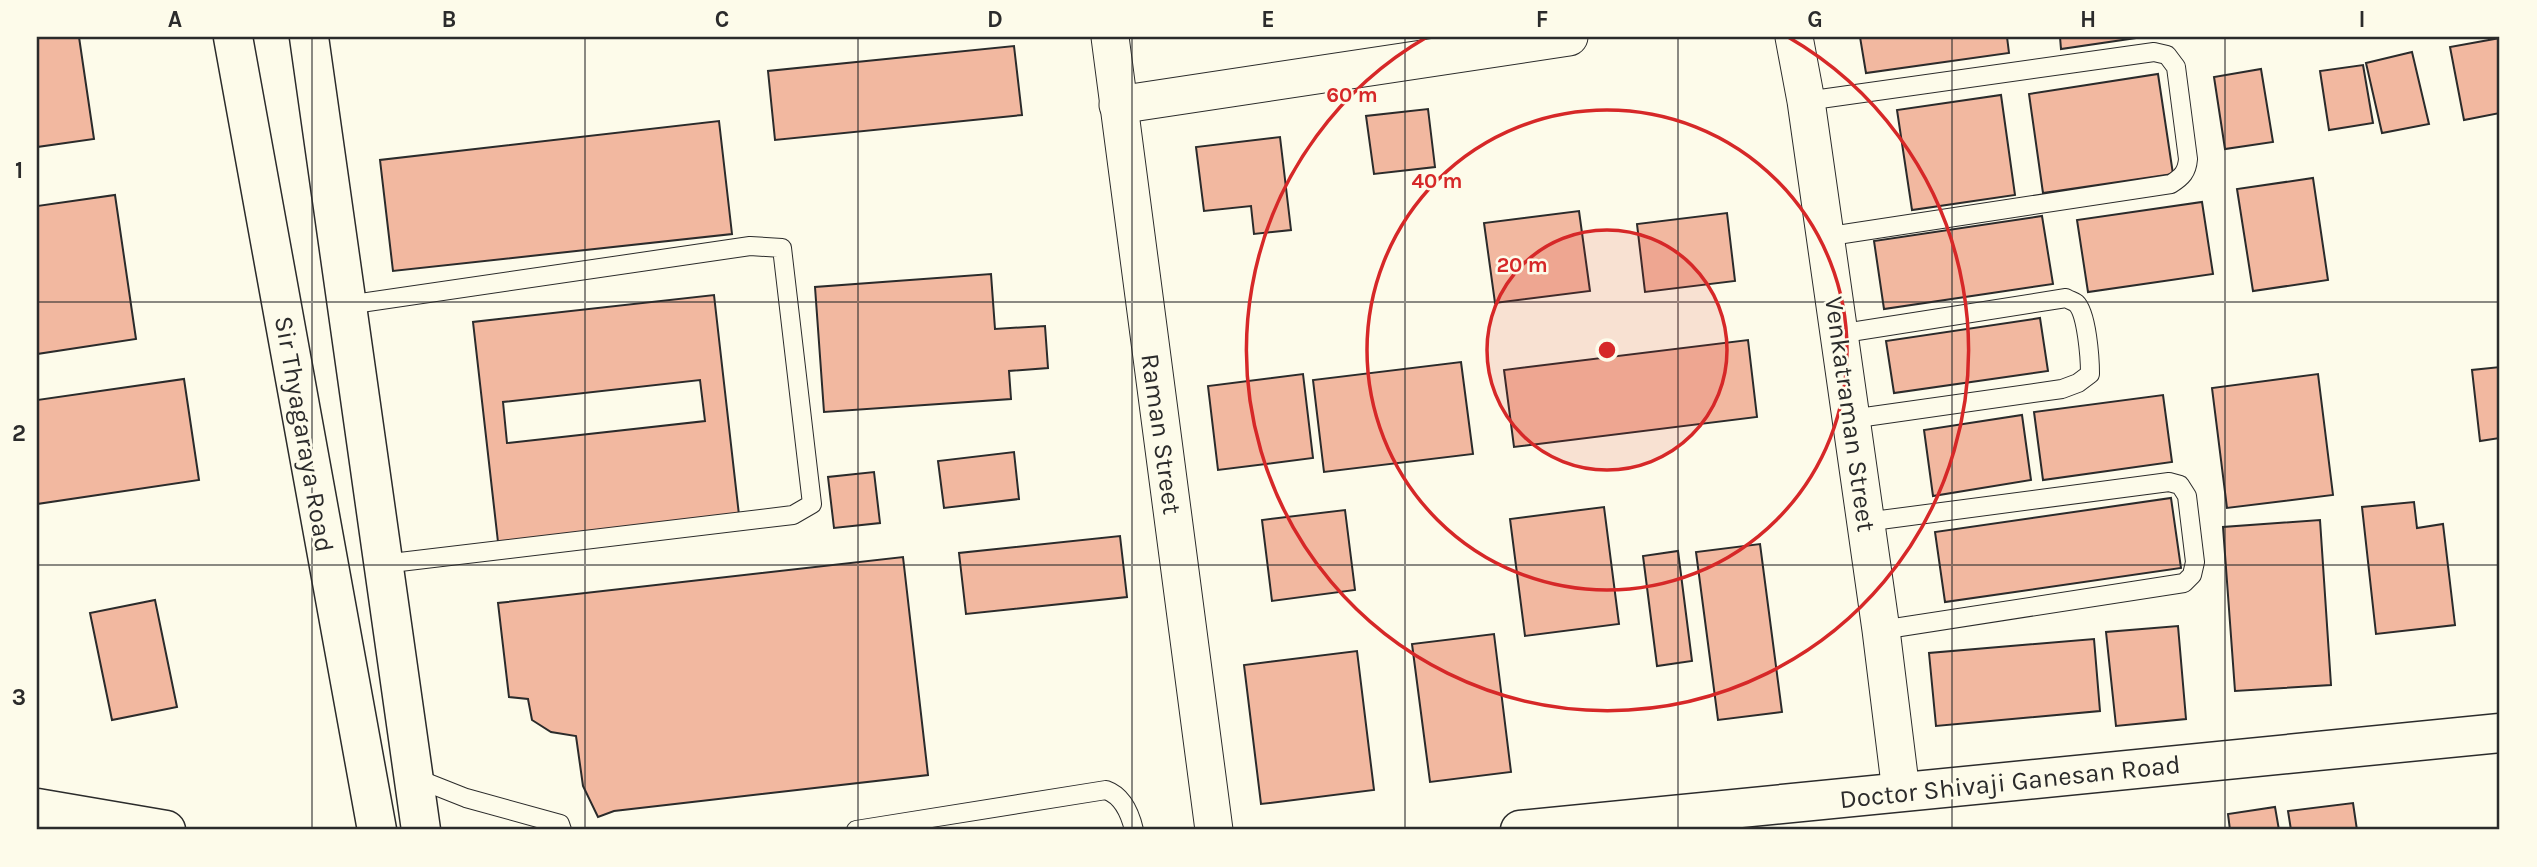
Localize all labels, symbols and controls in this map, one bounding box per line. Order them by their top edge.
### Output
text: A [168,6,182,33]
text: B [442,6,456,33]
text: C [715,6,729,33]
text: D [987,6,1003,33]
text: E [1261,6,1275,33]
text: F [1536,6,1548,33]
text: G [1807,6,1823,33]
text: H [2080,6,2096,33]
text: I [2358,6,2366,33]
text: 60 m [1326,83,1378,107]
text: 1 [15,157,23,184]
text: 40 m [1411,169,1463,193]
text: 20 m [1496,253,1548,277]
street label: Venkatraman Street [1818,294,1882,534]
street label: Sir Thyagaraya Road [268,313,340,555]
centre of rings [1595,338,1619,362]
street label: Raman Street [1134,352,1188,517]
text: 2 [12,420,26,447]
text: 3 [12,684,26,711]
street label: Doctor Shivaji Ganesan Road [1838,749,2182,815]

